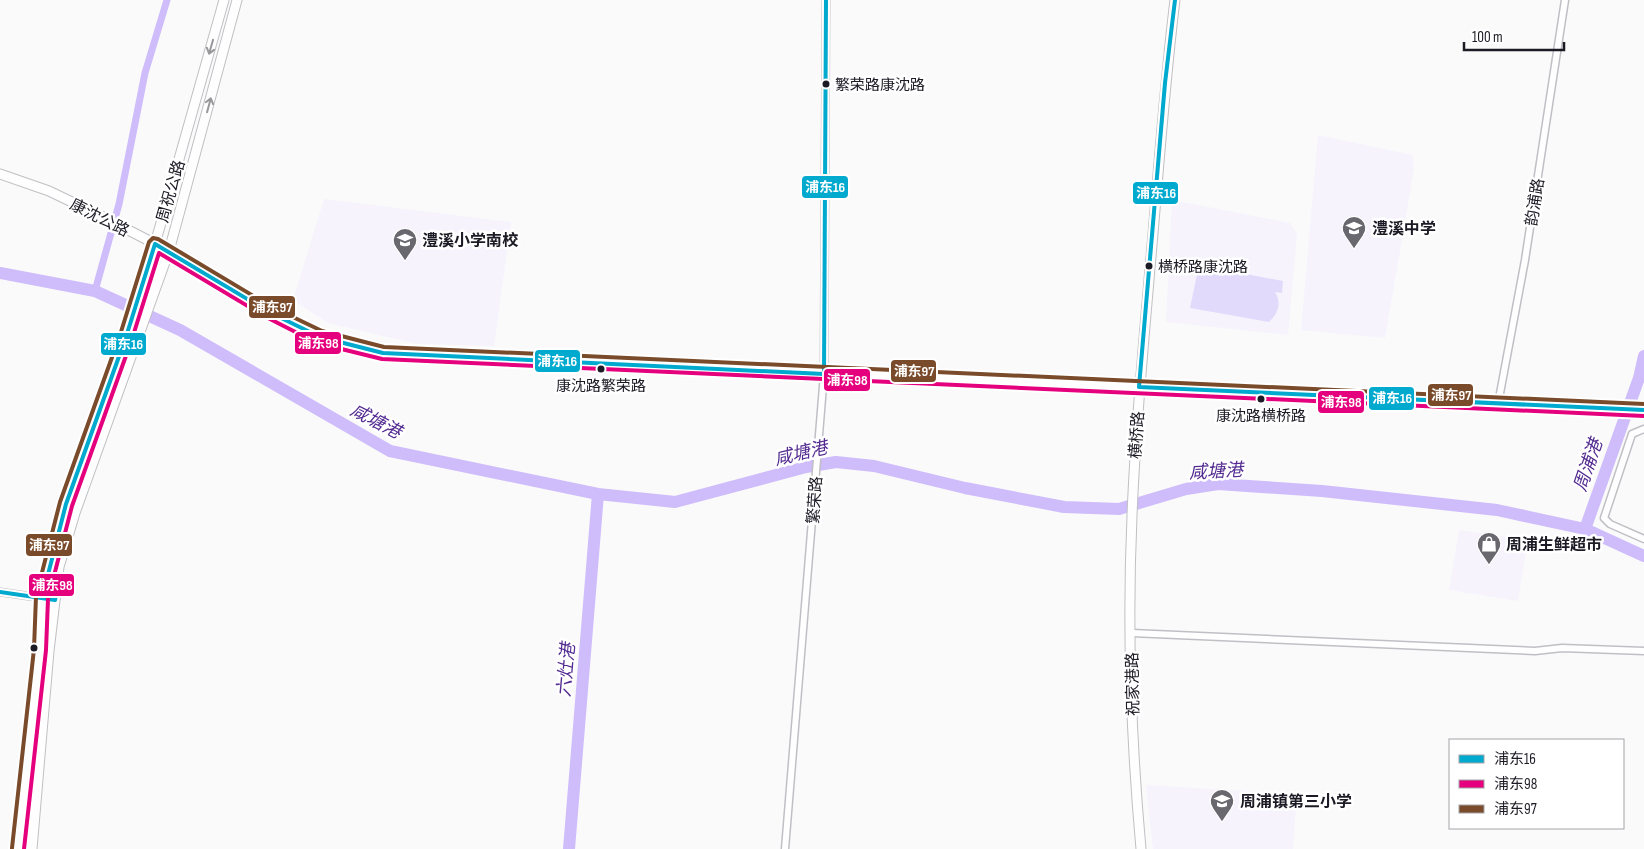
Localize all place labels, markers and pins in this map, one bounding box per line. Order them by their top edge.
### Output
place label: 繁荣路康沈路 [835,76,925,95]
marker: 繁荣路康沈路 [821,79,831,89]
school or university icon: 澧溪中学 [1341,215,1367,249]
place label: 澧溪中学 [1372,220,1436,239]
school or university icon: 澧溪小学南校 [392,227,418,261]
place label: 澧溪小学南校 [422,231,519,251]
place label: 横桥路康沈路 [1158,258,1248,277]
marker: 横桥路康沈路 [1144,261,1154,271]
marker: 康沈路繁荣路 [596,364,606,374]
place label: 康沈路繁荣路 [556,377,646,396]
marker: 康沈路横桥路 [1256,394,1266,404]
place label: 康沈路横桥路 [1216,407,1306,426]
shop icon: 周浦生鲜超市 [1476,531,1502,565]
place label: 周浦生鲜超市 [1506,535,1602,555]
unlabelled marker [29,643,39,653]
school or university icon: 周浦镇第三小学 [1209,788,1235,822]
place label: 周浦镇第三小学 [1240,792,1352,812]

